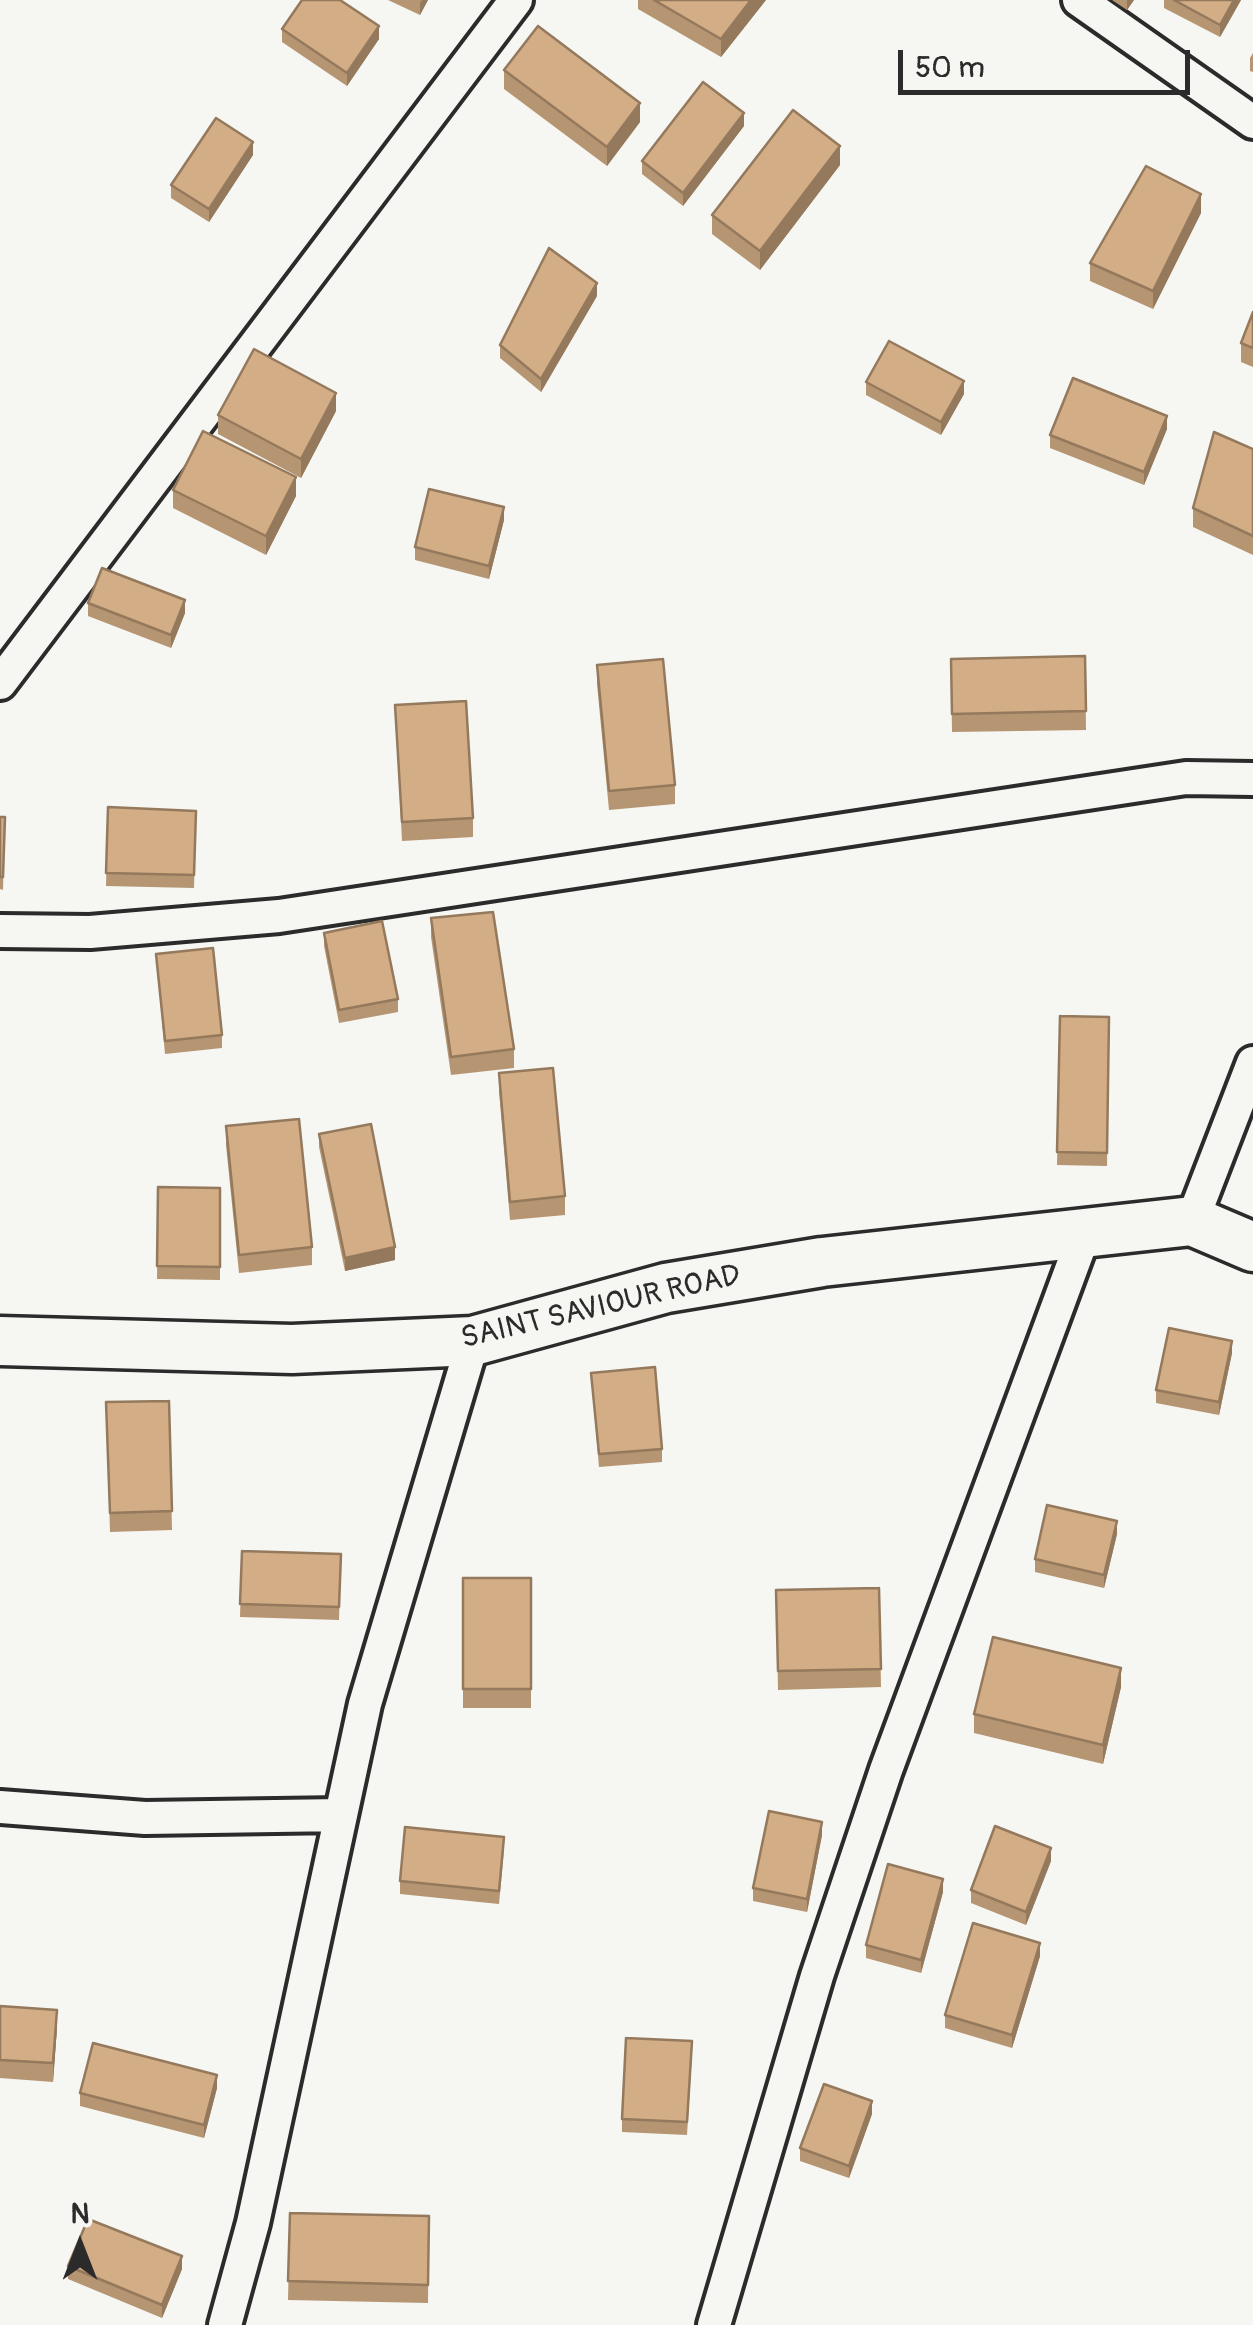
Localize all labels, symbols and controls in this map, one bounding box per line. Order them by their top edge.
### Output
scale bar [903,30,1196,92]
text: 50 m [915,49,985,86]
street label: SAINT SAVIOUR ROAD [458,1258,744,1358]
north arrow [30,2195,130,2295]
text: N [71,2197,89,2232]

